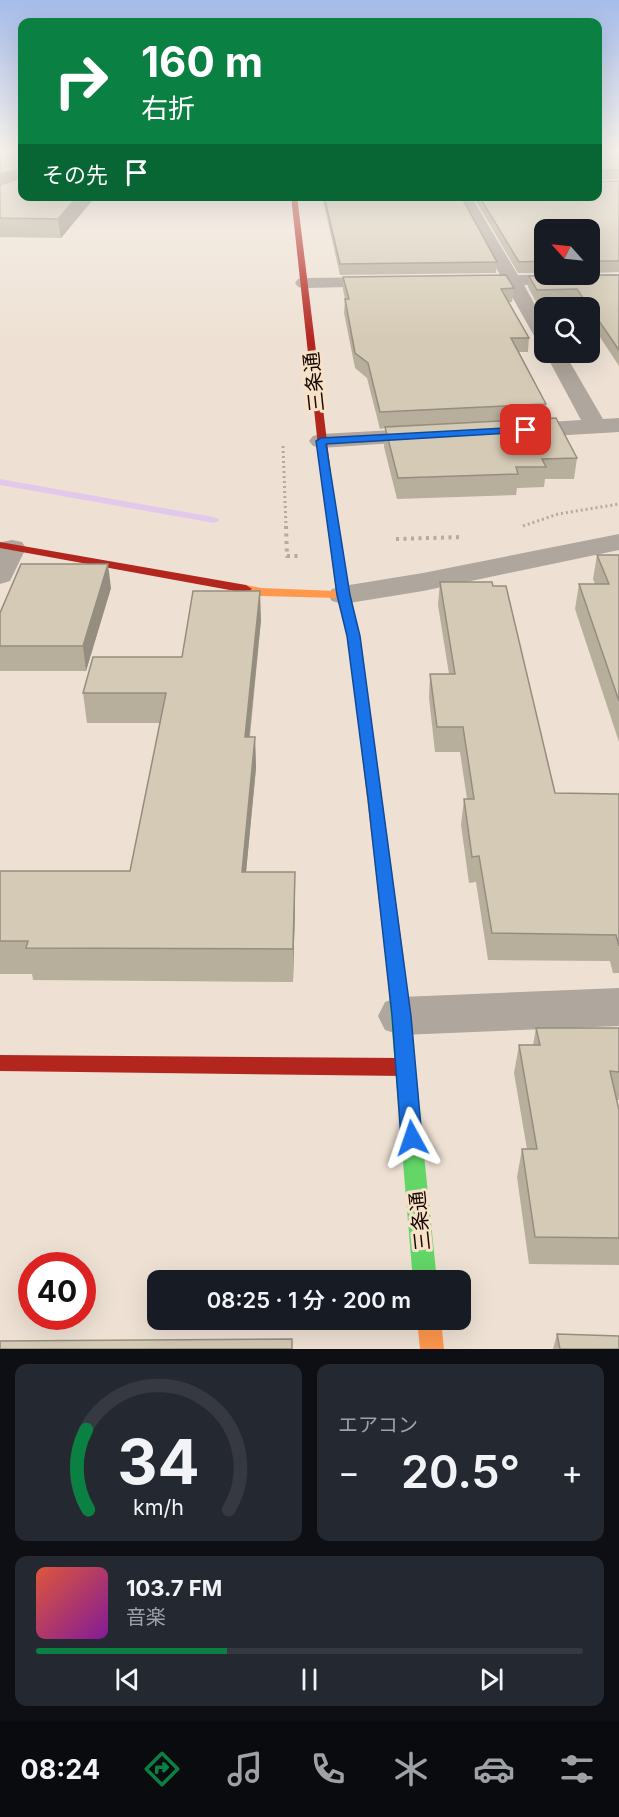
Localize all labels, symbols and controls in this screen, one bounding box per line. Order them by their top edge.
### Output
text: 160 m [141,36,263,87]
icon: right [42,42,120,120]
text: 右折 [141,92,195,125]
icon: arrive [120,156,153,189]
text: その先 [42,162,108,188]
north arrow [534,219,600,285]
map controls [534,219,600,363]
button: search [534,297,600,363]
street label: 三条通 [299,351,329,413]
pin [500,404,551,455]
icon: arrive [509,413,542,446]
position arrow [380,1106,444,1170]
street label: 三条通 [405,1190,435,1252]
speed limit sign: 40 [18,1252,96,1330]
text: 08:25 · 1 分 · 200 m [207,1287,411,1313]
text: エアコン [338,1413,418,1437]
text: 34 [117,1424,200,1499]
text: 20.5° [401,1444,520,1499]
text: − [338,1452,360,1492]
text: + [561,1452,583,1492]
text: km/h [133,1494,184,1520]
text: 103.7 FM [126,1575,222,1601]
text: 音楽 [126,1605,166,1629]
icon: previous [111,1663,144,1696]
icon: pause [293,1663,326,1696]
icon: next [475,1663,508,1696]
icon: directions [141,1748,183,1790]
icon: music [224,1748,266,1790]
icon: phone [307,1748,349,1790]
icon: climate [390,1748,432,1790]
icon: car [473,1748,515,1790]
icon: filters [556,1748,598,1790]
text: 08:24 [21,1753,100,1786]

